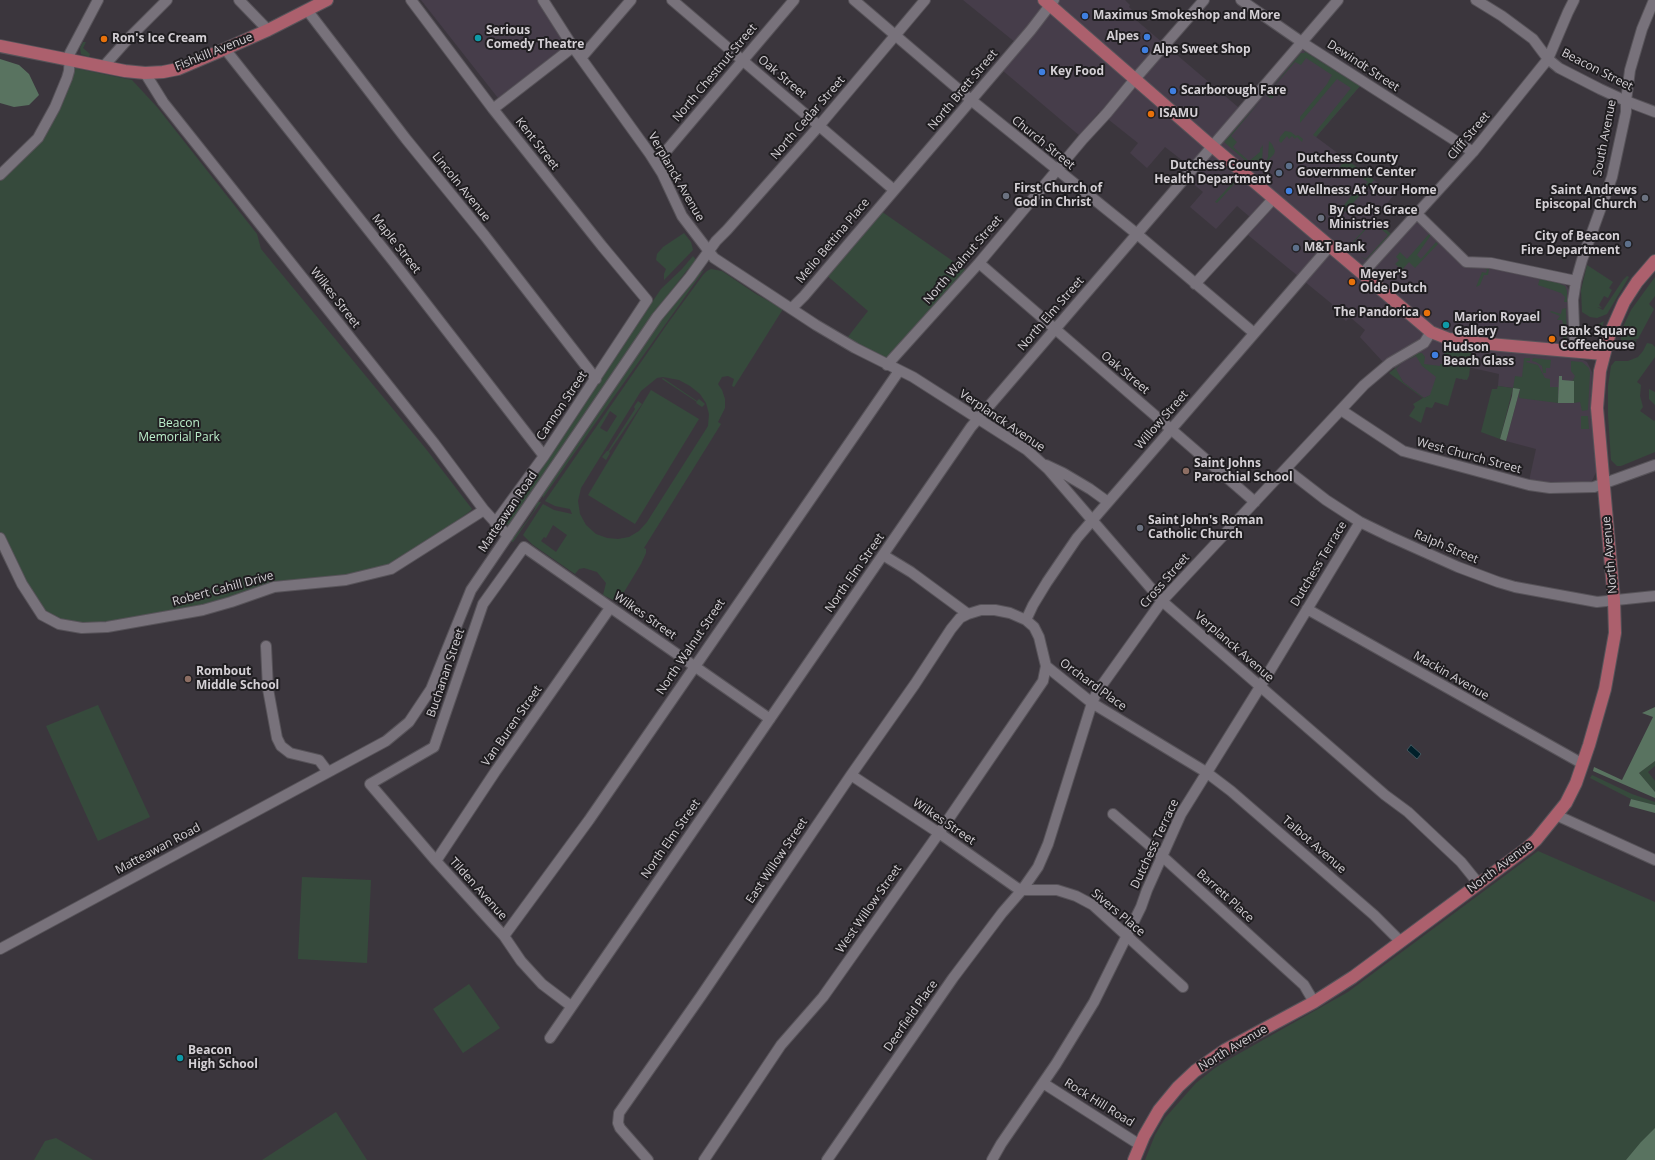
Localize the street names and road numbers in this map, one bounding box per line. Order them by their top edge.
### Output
street label: North Chestnut Street [670,21,760,125]
street label: Fishkill Avenue [173,30,255,74]
street label: Dewindt Street [1324,37,1402,95]
street label: Beacon Street [1559,46,1635,94]
street label: North Brett Street [925,47,1001,133]
street label: Oak Street [755,53,809,101]
street label: North Cedar Street [768,73,848,163]
street label: South Avenue [1591,98,1619,178]
street label: Cliff Street [1445,109,1493,163]
street label: Church Street [1009,113,1077,173]
street label: Kent Street [512,115,562,173]
street label: Verplanck Avenue [645,130,707,224]
street label: Lincoln Avenue [429,149,493,225]
street label: Melio Bettina Place [793,196,873,286]
street label: Maple Street [368,212,424,276]
street label: North Walnut Street [921,213,1005,307]
street label: Wilkes Street [307,265,363,331]
street label: North Elm Street [1015,274,1087,354]
street label: Oak Street [1098,349,1152,397]
street label: Cannon Street [534,369,590,443]
street label: Verplanck Avenue [956,387,1048,455]
street label: Willow Street [1133,388,1191,452]
street label: West Church Street [1415,435,1523,477]
street label: Matteawan Road [476,469,540,555]
street label: North Avenue [1599,516,1621,594]
street label: Dutchess Terrace [1288,519,1350,609]
street label: Ralph Street [1412,527,1480,567]
street label: North Elm Street [822,531,888,615]
street label: Cross Street [1137,551,1193,611]
street label: Robert Cahill Drive [171,569,275,609]
street label: Wilkes Street [611,589,679,643]
street label: North Walnut Street [654,596,728,698]
street label: Verplanck Avenue [1191,609,1277,685]
street label: Buchanan Street [424,627,468,719]
street label: Mackin Avenue [1411,649,1491,703]
street label: Orchard Place [1057,656,1129,714]
street label: Van Buren Street [479,683,545,769]
street label: Wilkes Street [910,796,978,848]
street label: North Elm Street [638,797,704,881]
street label: Dutchess Terrace [1128,797,1182,891]
street label: Talbot Avenue [1279,813,1349,877]
street label: East Willow Street [743,816,811,906]
street label: Matteawan Road [113,820,203,878]
street label: North Avenue [1465,838,1535,896]
street label: Tilden Avenue [446,855,510,923]
street label: West Willow Street [833,862,905,956]
street label: Barrett Place [1193,867,1257,925]
street label: Sivers Place [1088,886,1148,940]
street label: Deerfield Place [881,978,941,1054]
street label: North Avenue [1196,1022,1270,1074]
street label: Rock Hill Road [1061,1076,1137,1130]

